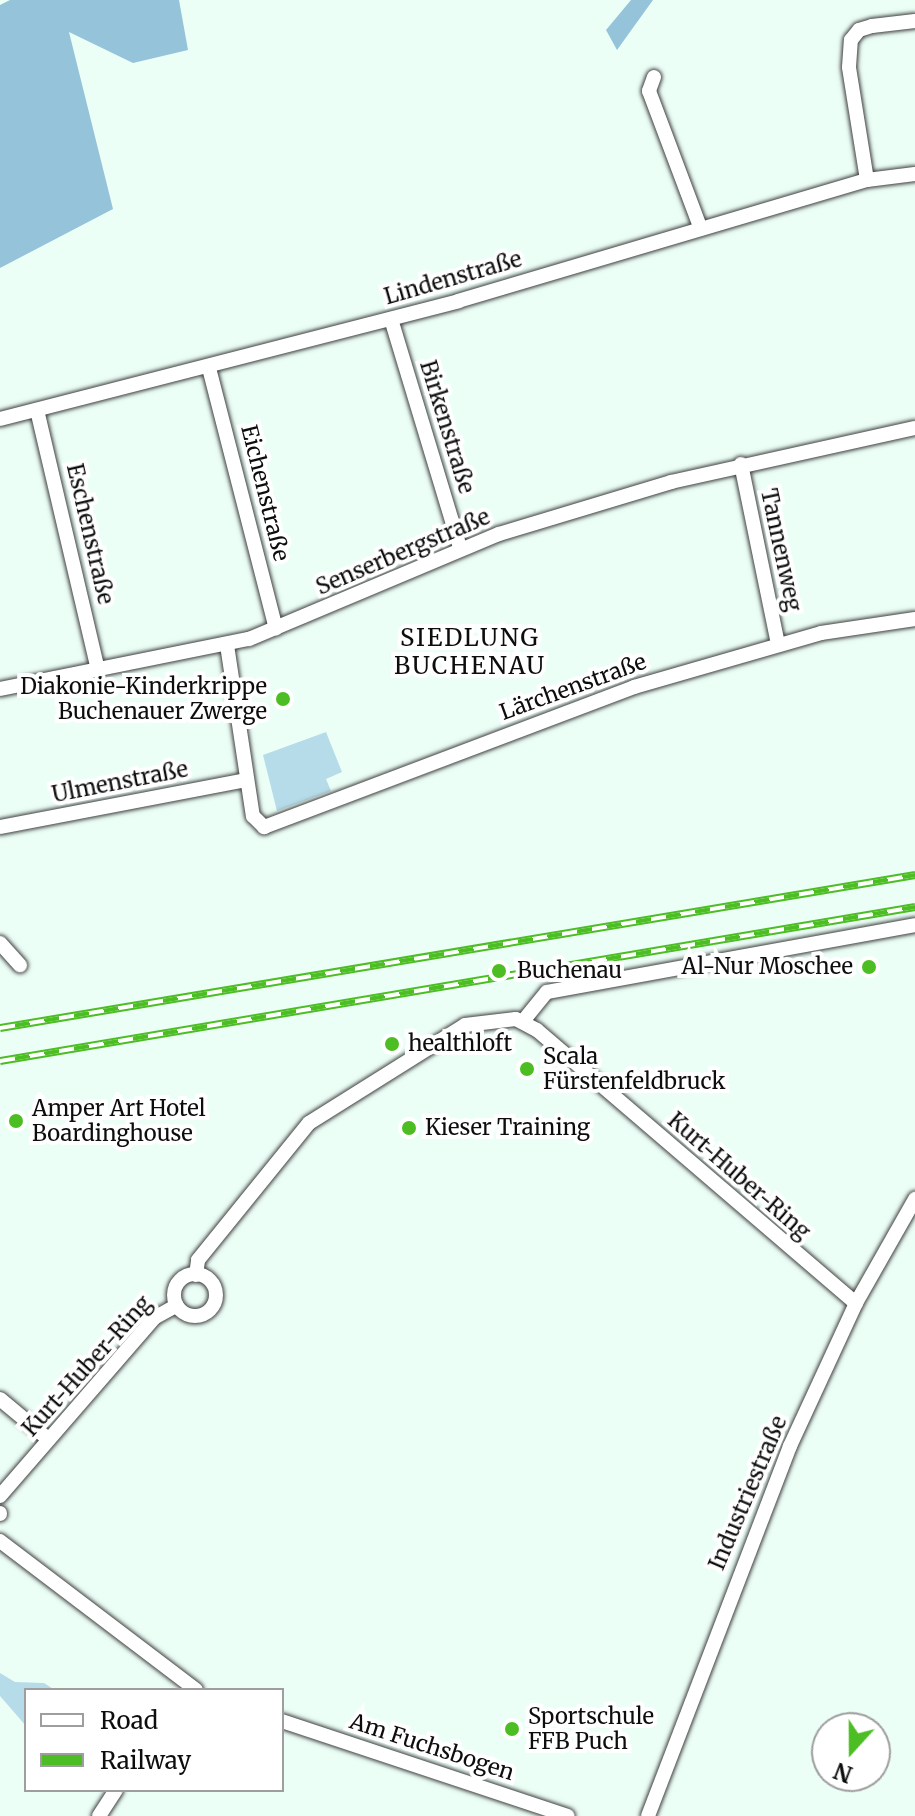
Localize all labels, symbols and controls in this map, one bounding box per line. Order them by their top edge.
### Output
street label: Lindenstraße [381,246,525,310]
street label: Birkenstraße [414,357,480,497]
street label: Eichenstraße [235,422,295,564]
street label: Eschenstraße [61,461,119,607]
street label: Tannenweg [755,486,807,614]
street label: Senserbergstraße [312,503,494,601]
district label: SIEDLUNG BUCHENAU [394,624,546,680]
street label: Lärchenstraße [496,648,650,726]
place label: Diakonie-Kinderkrippe Buchenauer Zwerge [20,673,267,724]
marker: Diakonie-Kinderkrippe Buchenauer Zwerge [274,690,292,708]
street label: Ulmenstraße [50,756,190,808]
place label: Al-Nur Moschee [681,954,853,980]
place label: Buchenau [517,958,622,984]
marker: Al-Nur Moschee [860,958,878,976]
marker: Buchenau [488,960,510,982]
place label: healthloft [408,1031,512,1057]
marker: healthloft [383,1035,401,1053]
place label: Scala Fürstenfeldbruck [543,1043,725,1094]
marker: Scala Fürstenfeldbruck [518,1060,536,1078]
place label: Amper Art Hotel Boardinghouse [32,1095,206,1146]
street label: Kurt-Huber-Ring [662,1107,816,1245]
marker: Amper Art Hotel Boardinghouse [7,1112,25,1130]
place label: Kieser Training [425,1115,590,1141]
marker: Kieser Training [400,1119,418,1137]
street label: Kurt-Huber-Ring [17,1290,157,1442]
street label: Industriestraße [704,1412,792,1574]
legend [24,1688,284,1792]
place label: Sportschule FFB Puch [528,1703,654,1754]
text: Road [100,1705,158,1736]
street label: Am Fuchsbogen [347,1708,517,1786]
north arrow [811,1712,891,1792]
marker: Sportschule FFB Puch [503,1720,521,1738]
text: Railway [100,1745,191,1776]
text: N [830,1756,856,1789]

